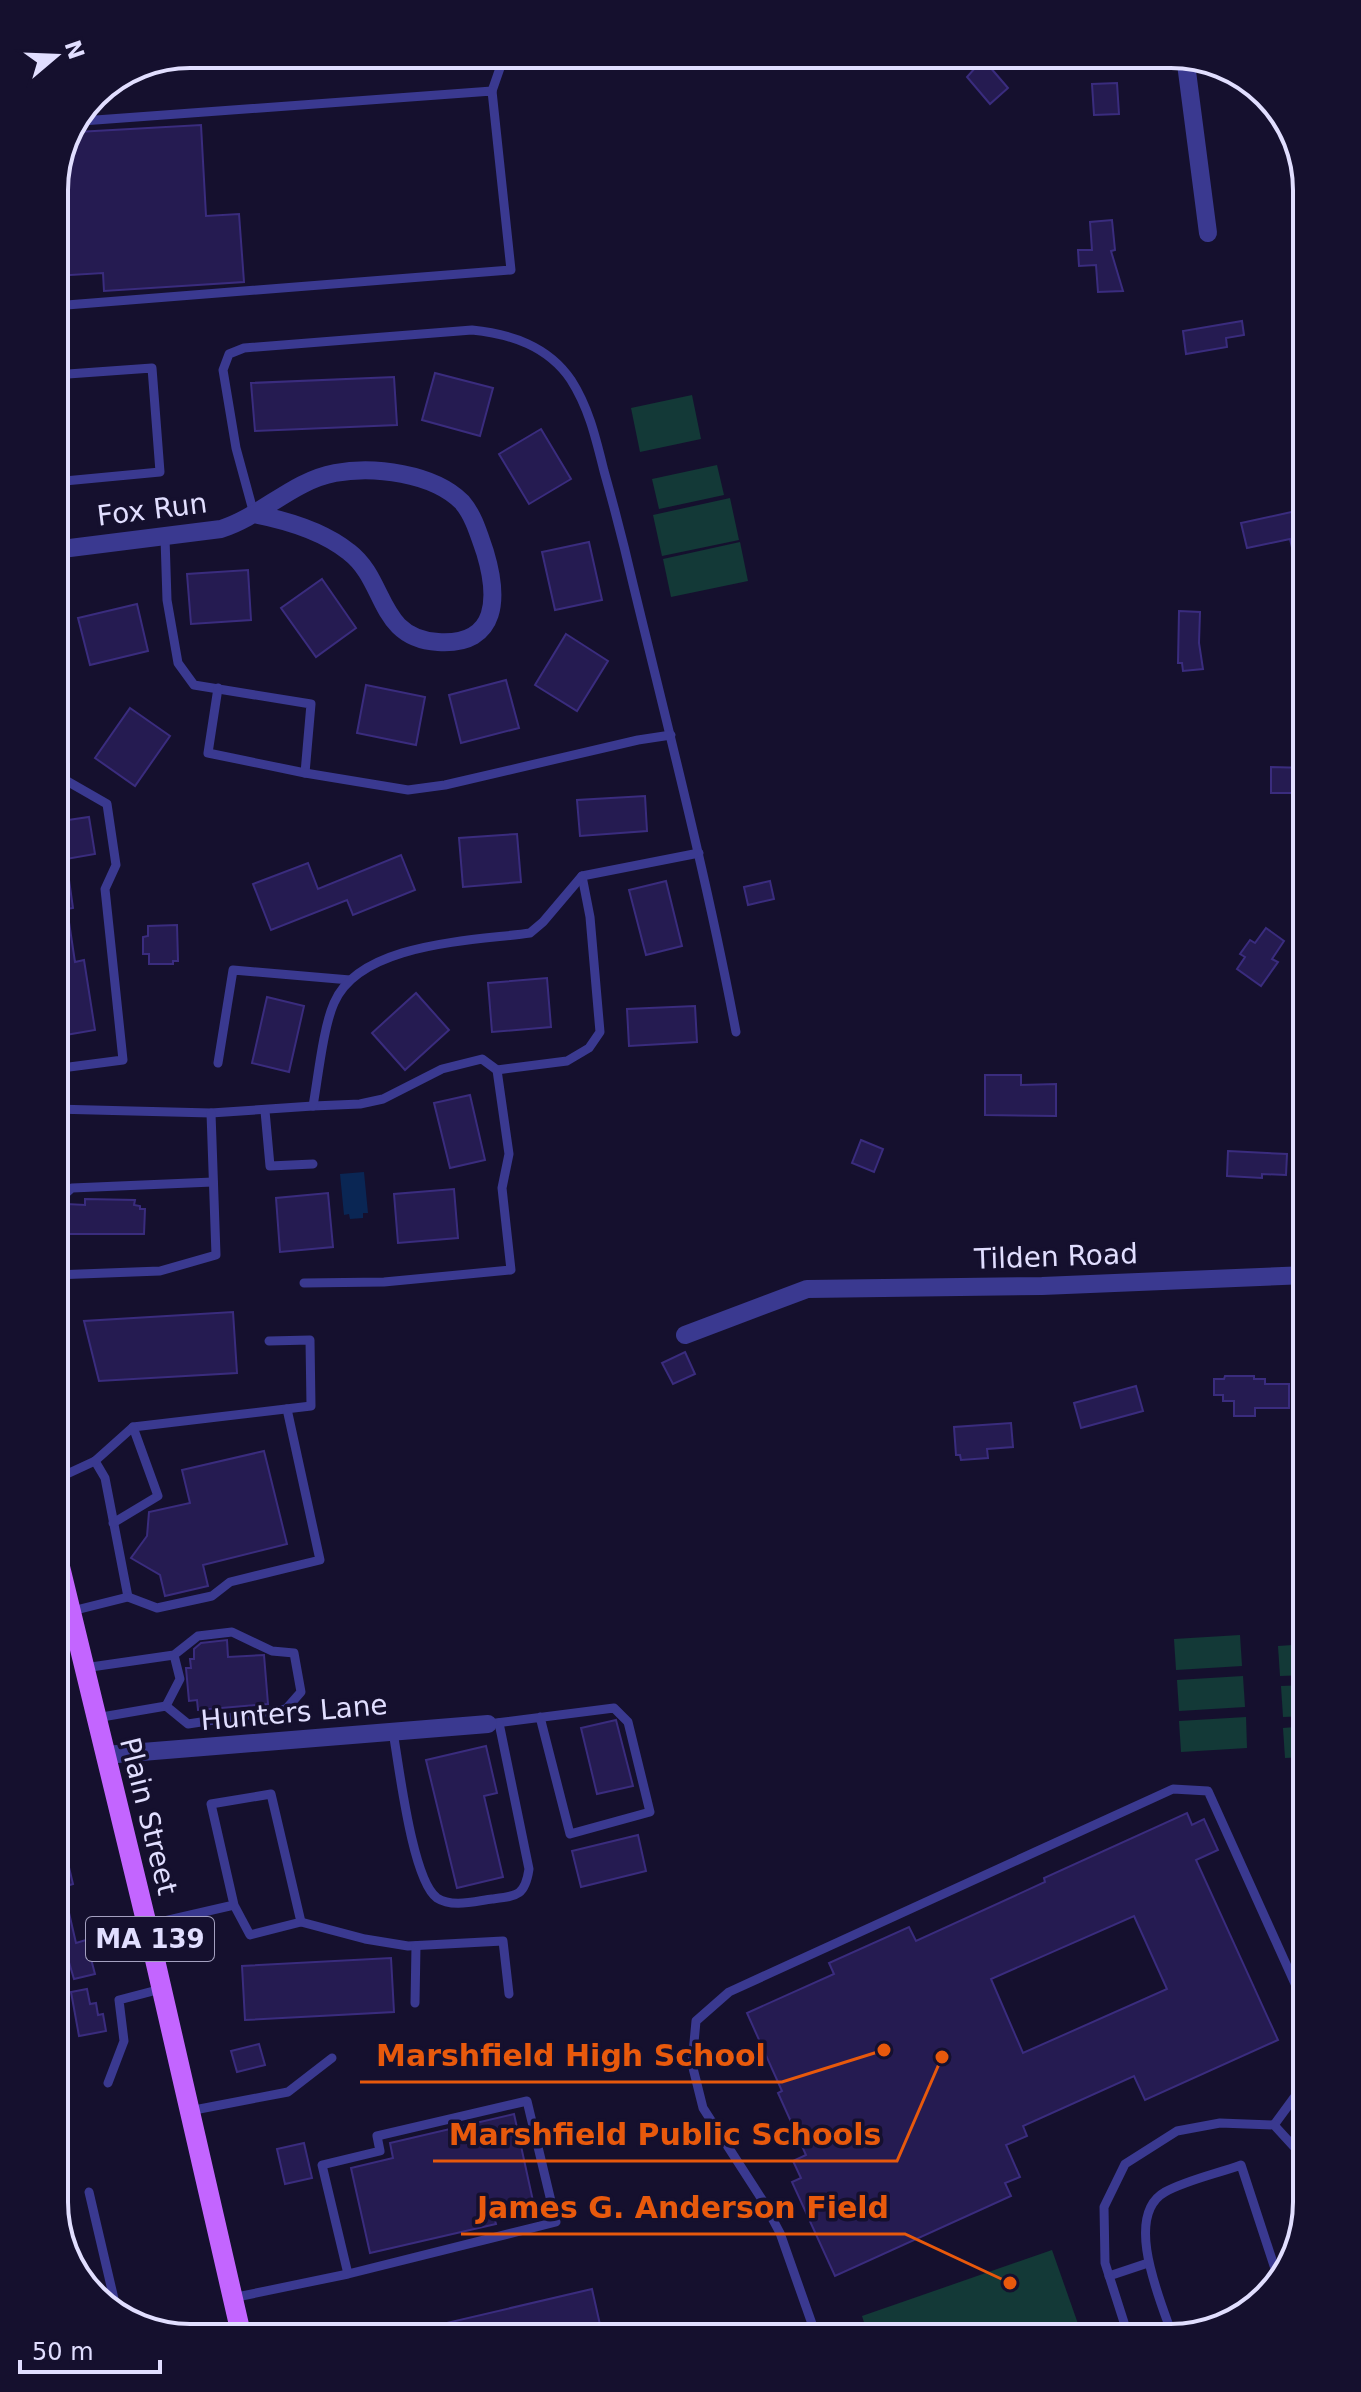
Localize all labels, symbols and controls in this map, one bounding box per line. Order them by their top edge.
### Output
north arrow [16,16,96,96]
text: N [60,37,89,62]
street label: Fox Run [95,486,209,533]
street label: Tilden Road [973,1237,1138,1276]
street label: Hunters Lane [199,1688,389,1737]
street label: Plain Street [113,1734,184,1898]
road number: MA 139 [86,1917,214,1961]
callout: Marshfield High School [360,2028,782,2082]
text: Marshfield High School [376,2038,766,2073]
callout: Marshfield Public Schools [433,2107,897,2161]
text: Marshfield Public Schools [449,2117,881,2152]
callout: James G. Anderson Field [461,2180,905,2234]
text: James G. Anderson Field [475,2190,889,2225]
scale bar [20,2324,160,2374]
text: 50 m [32,2338,94,2366]

